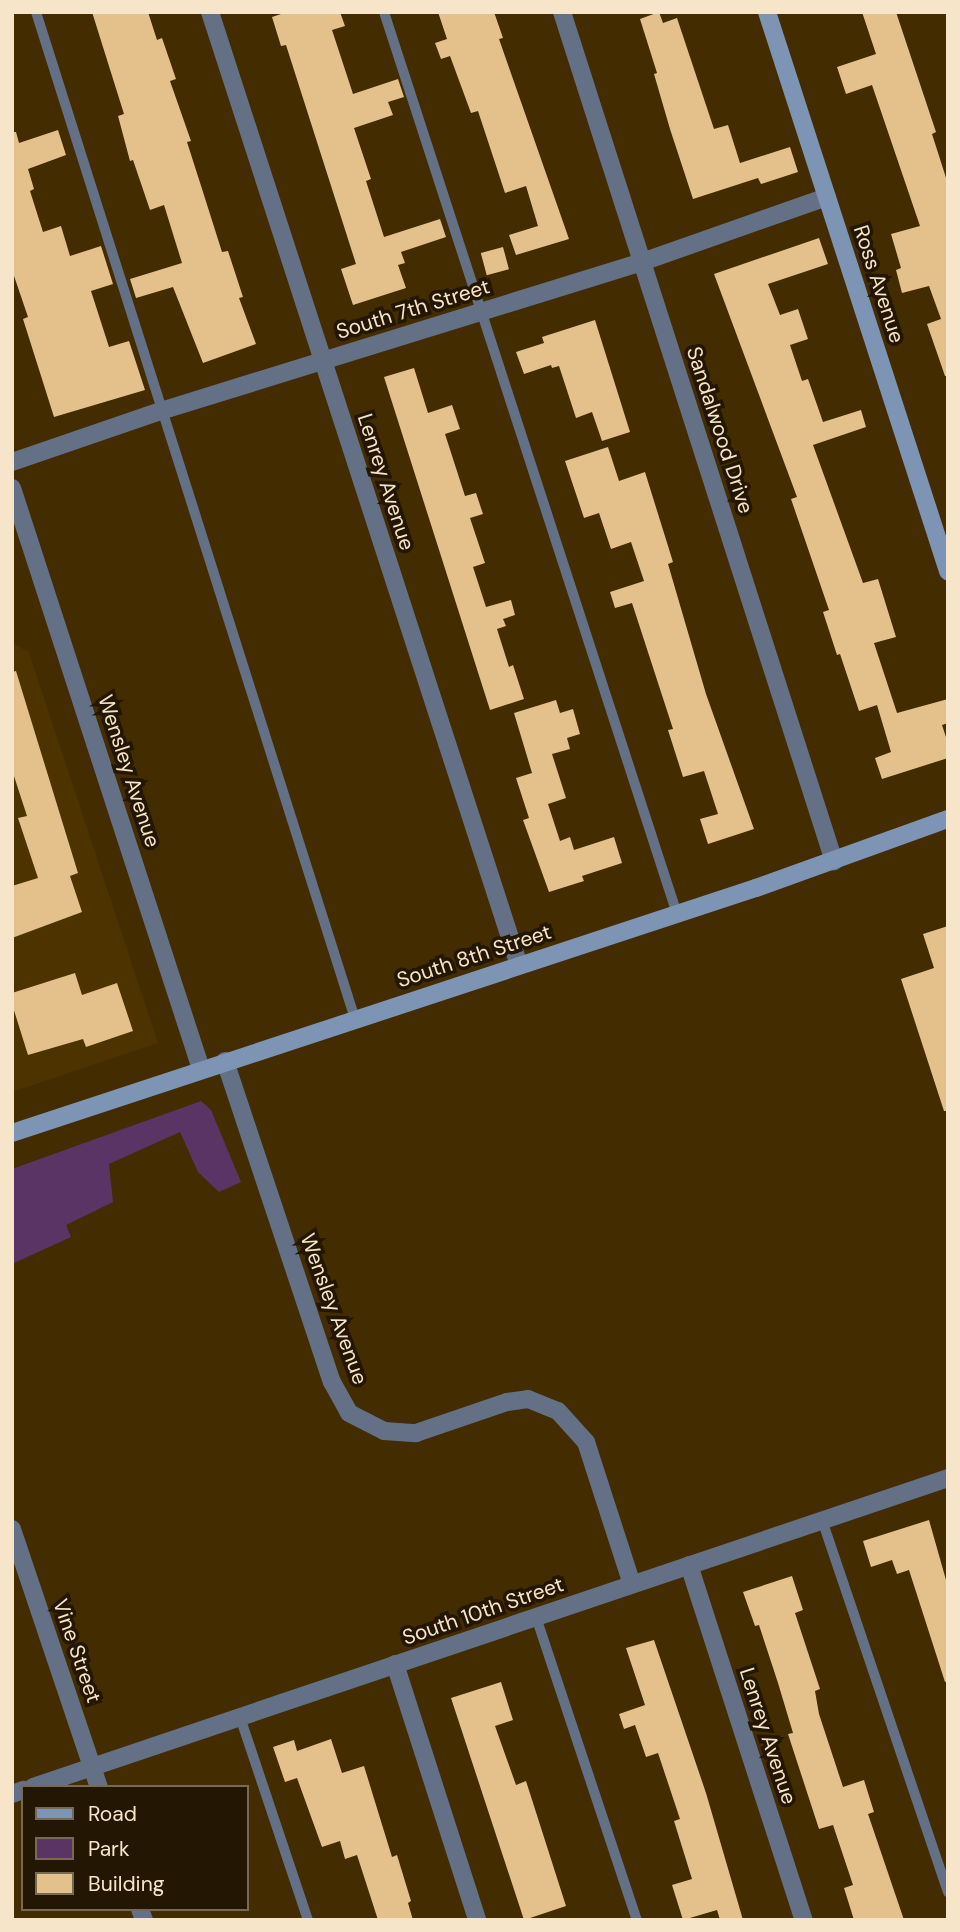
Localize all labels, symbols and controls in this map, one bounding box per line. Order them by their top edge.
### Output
street label: Ross Avenue [848,222,910,346]
street label: South 7th Street [333,274,493,344]
street label: Sandalwood Drive [681,343,759,517]
street label: Lenrey Avenue [352,411,420,553]
street label: Wensley Avenue [93,692,165,850]
street label: South 8th Street [394,919,554,993]
street label: Wensley Avenue [295,1230,373,1388]
street label: South 10th Street [399,1572,567,1650]
street label: Vine Street [47,1596,107,1706]
street label: Lenrey Avenue [734,1665,802,1807]
legend [21,1785,248,1911]
text: Road [88,1800,137,1828]
text: Park [88,1835,129,1863]
text: Building [88,1870,164,1898]

